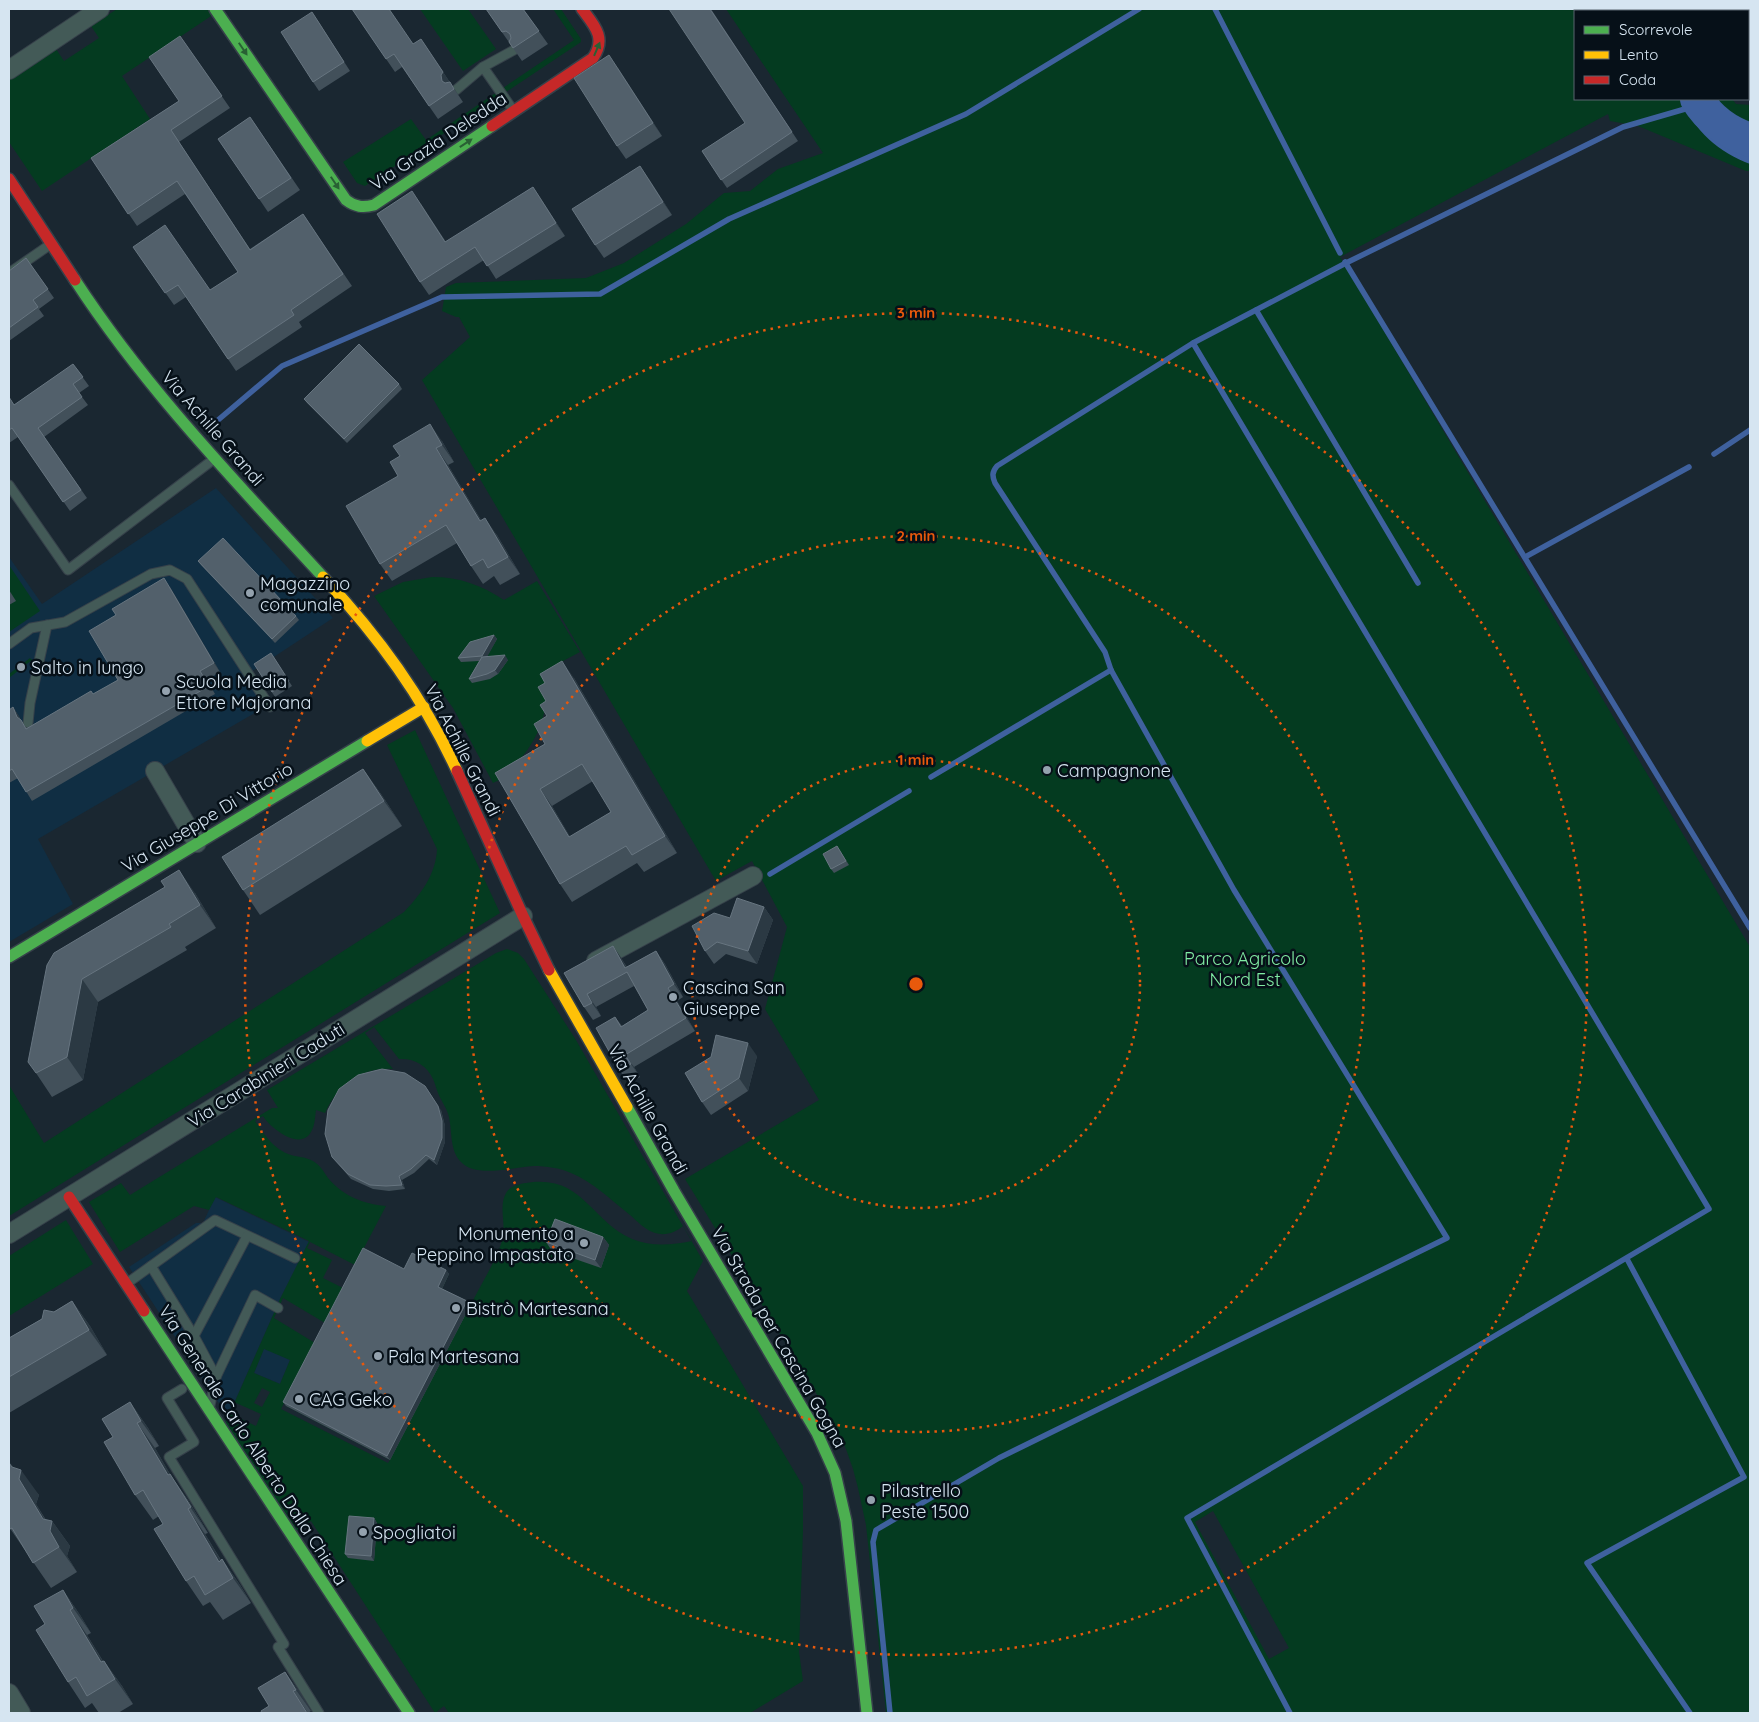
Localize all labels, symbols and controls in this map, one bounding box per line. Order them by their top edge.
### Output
legend [1574,10,1749,100]
text: Scorrevole [1619,20,1693,39]
one-way arrow [238,42,248,56]
one-way arrow [594,42,602,56]
text: Lento [1619,45,1658,64]
text: Coda [1619,70,1656,89]
street label: Via Grazia Deledda [365,87,511,195]
one-way arrow [460,138,473,148]
one-way arrow [330,176,339,190]
text: 3 min [897,303,935,322]
street label: Via Achille Grandi [157,366,269,490]
text: 2 min [896,526,936,545]
place label: Magazzino comunale [260,572,350,616]
marker: Magazzino comunale [244,587,256,599]
place label: Salto in lungo [31,656,144,679]
marker: Salto in lungo [15,661,27,673]
place label: Scuola Media Ettore Majorana [176,670,311,714]
street label: Via Achille Grandi [420,680,506,820]
marker: Scuola Media Ettore Majorana [160,685,172,697]
text: 1 min [898,750,934,769]
street label: Via Giuseppe Di Vittorio [117,757,297,877]
place label: Campagnone [1057,759,1171,782]
marker: Campagnone [1041,764,1053,776]
park label: Parco Agricolo Nord Est [1184,947,1306,991]
centre of rings [907,975,925,993]
place label: Cascina San Giuseppe [683,976,785,1020]
marker: Cascina San Giuseppe [667,991,679,1003]
street label: Via Carabinieri Caduti [183,1017,349,1133]
street label: Via Achille Grandi [603,1040,693,1178]
place label: Monumento a Peppino Impastato [416,1222,574,1266]
street label: Via Strada per Cascina Gogna [706,1222,852,1452]
marker: Monumento a Peppino Impastato [578,1237,590,1249]
place label: Bistrò Martesana [466,1297,609,1320]
street label: Via Generale Carlo Alberto Dalla Chiesa [154,1300,352,1590]
marker: Bistrò Martesana [450,1302,462,1314]
place label: Pala Martesana [388,1345,519,1368]
marker: Pala Martesana [372,1350,384,1362]
place label: CAG Geko [309,1388,393,1411]
marker: CAG Geko [293,1393,305,1405]
place label: Pilastrello Peste 1500 [881,1479,969,1523]
marker: Pilastrello Peste 1500 [865,1494,877,1506]
place label: Spogliatoi [373,1521,456,1544]
marker: Spogliatoi [357,1526,369,1538]

